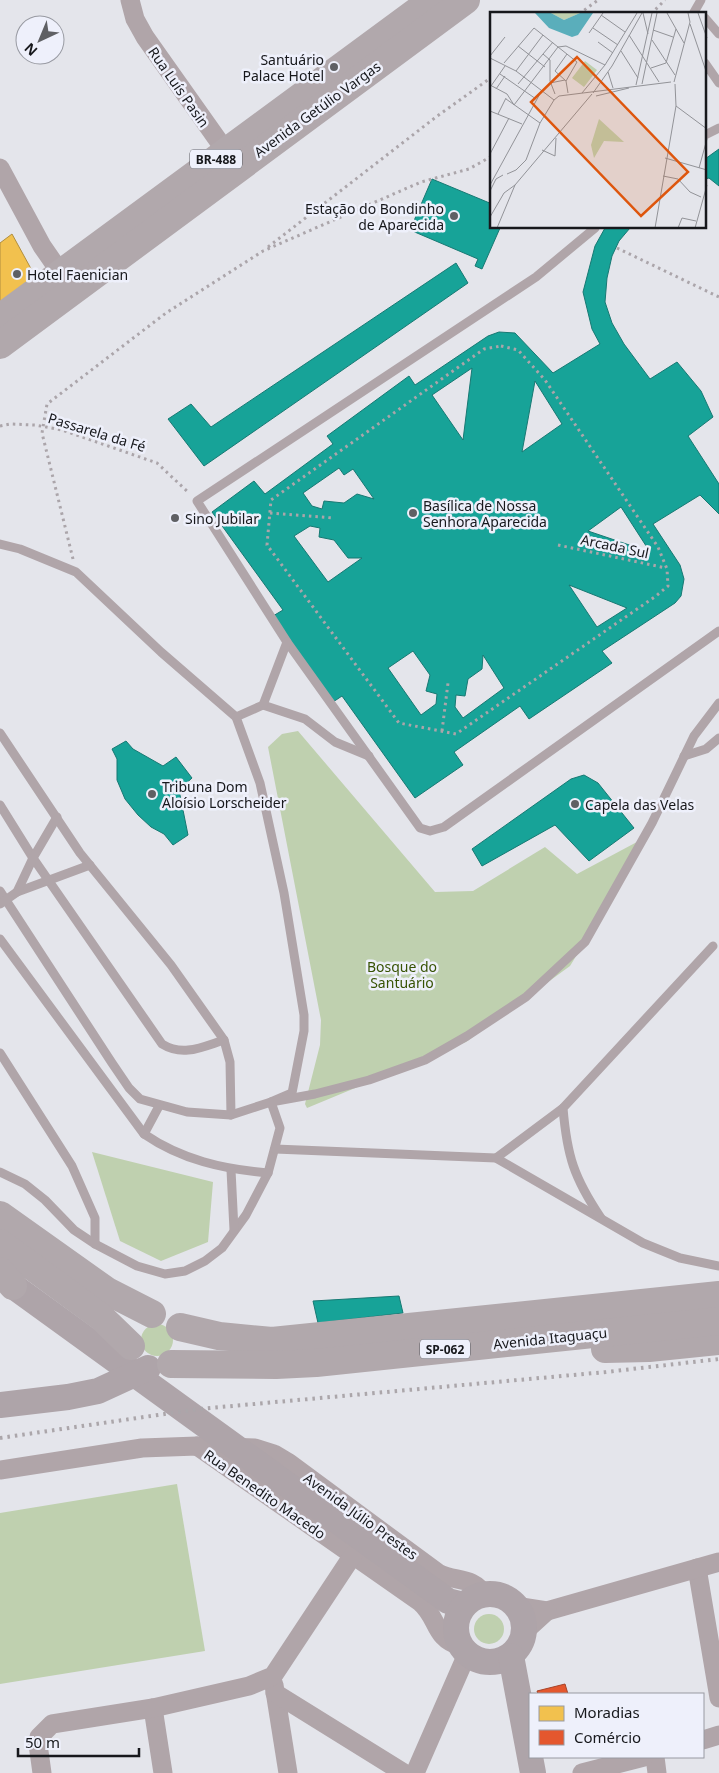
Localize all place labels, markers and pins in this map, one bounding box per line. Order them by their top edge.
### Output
place label: Santuário Palace Hotel [243,50,324,85]
marker: Santuário Palace Hotel [328,61,340,73]
place label: Estação do Bondinho de Aparecida [305,199,444,234]
marker: Estação do Bondinho de Aparecida [448,210,460,222]
place label: Hotel Faenician [27,265,128,284]
marker: Hotel Faenician [11,268,23,280]
place label: Basílica de Nossa Senhora Aparecida [423,496,547,531]
marker: Basílica de Nossa Senhora Aparecida [407,507,419,519]
place label: Sino Jubilar [185,509,259,528]
marker: Sino Jubilar [169,512,181,524]
place label: Tribuna Dom Aloísio Lorscheider [162,777,287,812]
marker: Tribuna Dom Aloísio Lorscheider [146,788,158,800]
place label: Capela das Velas [585,795,695,814]
marker: Capela das Velas [569,798,581,810]

